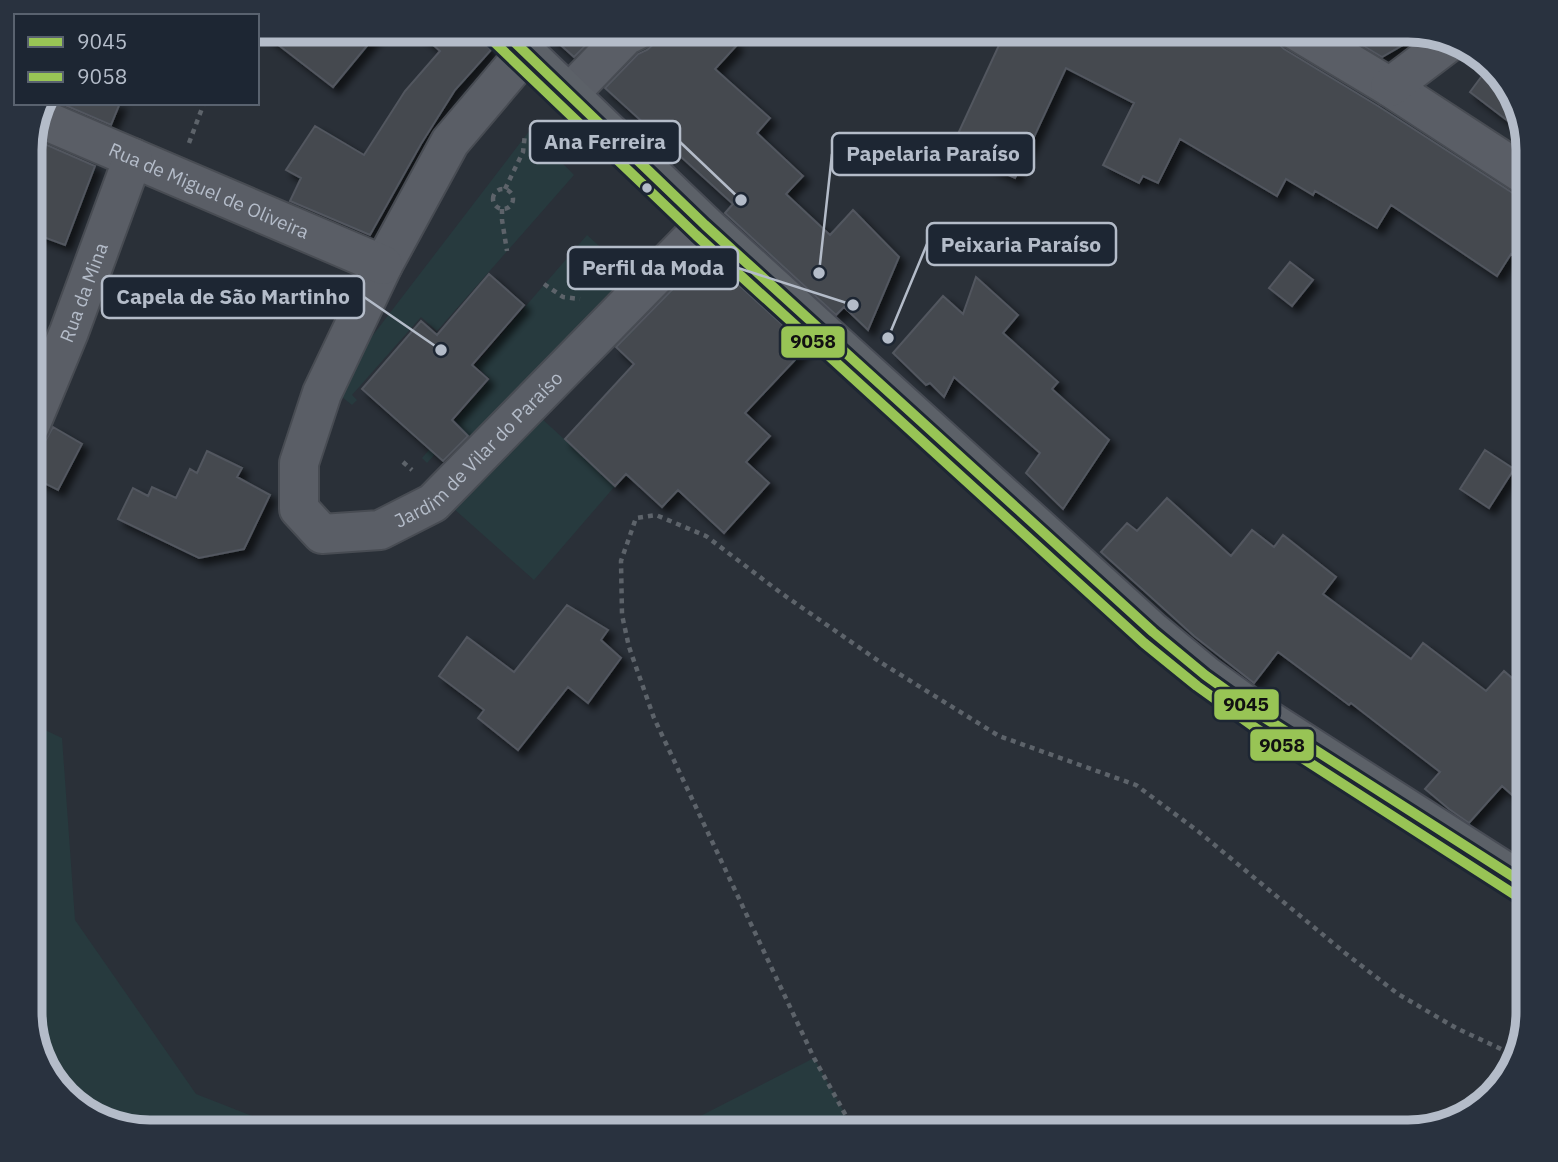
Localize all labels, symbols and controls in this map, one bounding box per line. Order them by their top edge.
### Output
legend [14,14,259,105]
text: 9045 [77,27,127,55]
text: 9058 [77,62,127,90]
callout: Ana Ferreira [530,121,680,163]
text: Ana Ferreira [544,127,666,155]
callout: Papelaria Paraíso [832,133,1034,175]
street label: Rua de Miguel de Oliveira [105,137,313,244]
text: Papelaria Paraíso [846,139,1020,167]
unlabelled marker [640,181,654,195]
callout: Peixaria Paraíso [927,223,1116,265]
text: Peixaria Paraíso [941,230,1101,258]
street label: Rua da Mina [54,239,113,346]
callout: Perfil da Moda [568,247,738,289]
text: Perfil da Moda [582,253,724,281]
callout: Capela de São Martinho [102,276,364,318]
text: Capela de São Martinho [116,282,350,310]
line badge: 9058 [780,325,846,359]
text: 9058 [790,329,836,353]
street label: Jardim de Vilar do Paraíso [390,366,568,533]
line badge: 9045 [1213,688,1280,721]
text: 9045 [1223,692,1269,716]
line badge: 9058 [1249,728,1315,762]
text: 9058 [1259,733,1305,757]

